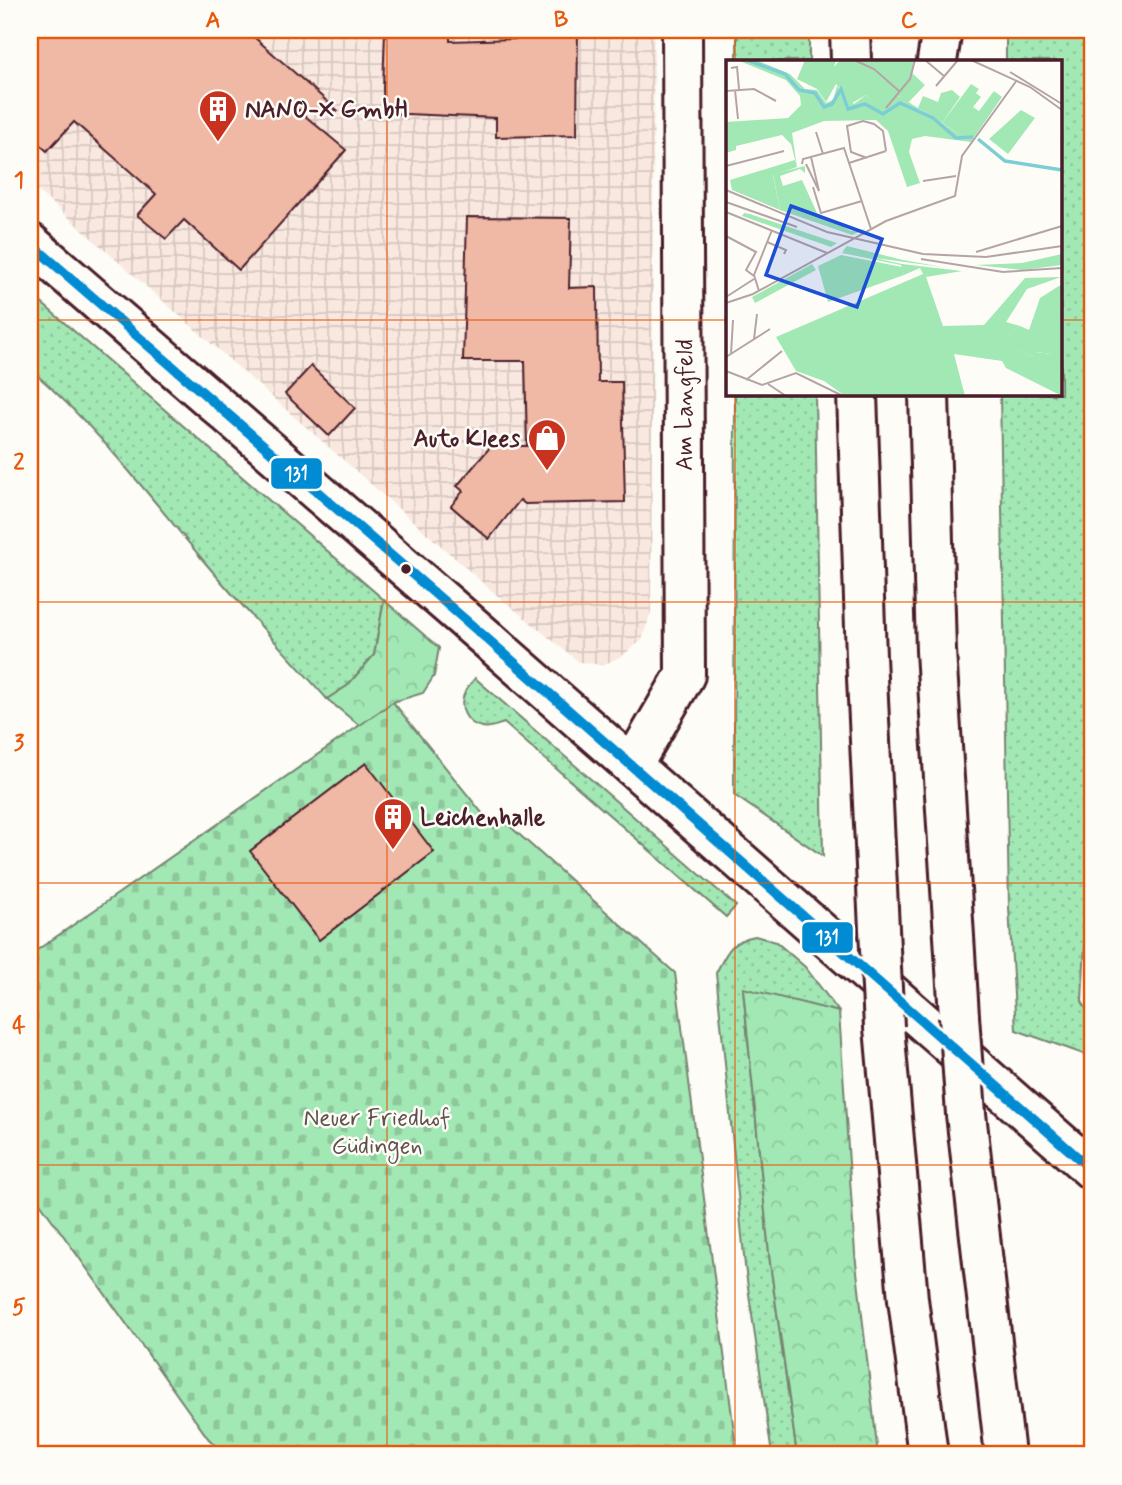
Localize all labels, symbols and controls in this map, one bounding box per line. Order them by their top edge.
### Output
text: A [205,6,221,36]
text: B [554,6,569,36]
text: C [901,6,918,36]
inset map [726,60,1062,396]
building icon: NANO-X GmbH [197,88,239,143]
place label: NANO-X GmbH [245,95,408,126]
text: 1 [14,166,24,196]
street label: Am Langfeld [670,339,701,471]
shop icon: Auto Klees [526,417,568,472]
place label: Auto Klees [413,424,520,455]
text: 2 [13,448,25,478]
line badge: 131 [270,457,323,490]
text: 131 [284,462,308,487]
unlabelled marker [399,562,413,576]
text: 3 [14,729,25,759]
building icon: Leichenhalle [372,796,414,851]
place label: Leichenhalle [420,803,546,834]
line badge: 131 [801,921,854,954]
text: 131 [815,926,839,951]
text: 4 [12,1011,26,1041]
park label: Neuer Friedhof Güdingen [304,1103,450,1164]
text: 5 [12,1293,26,1323]

